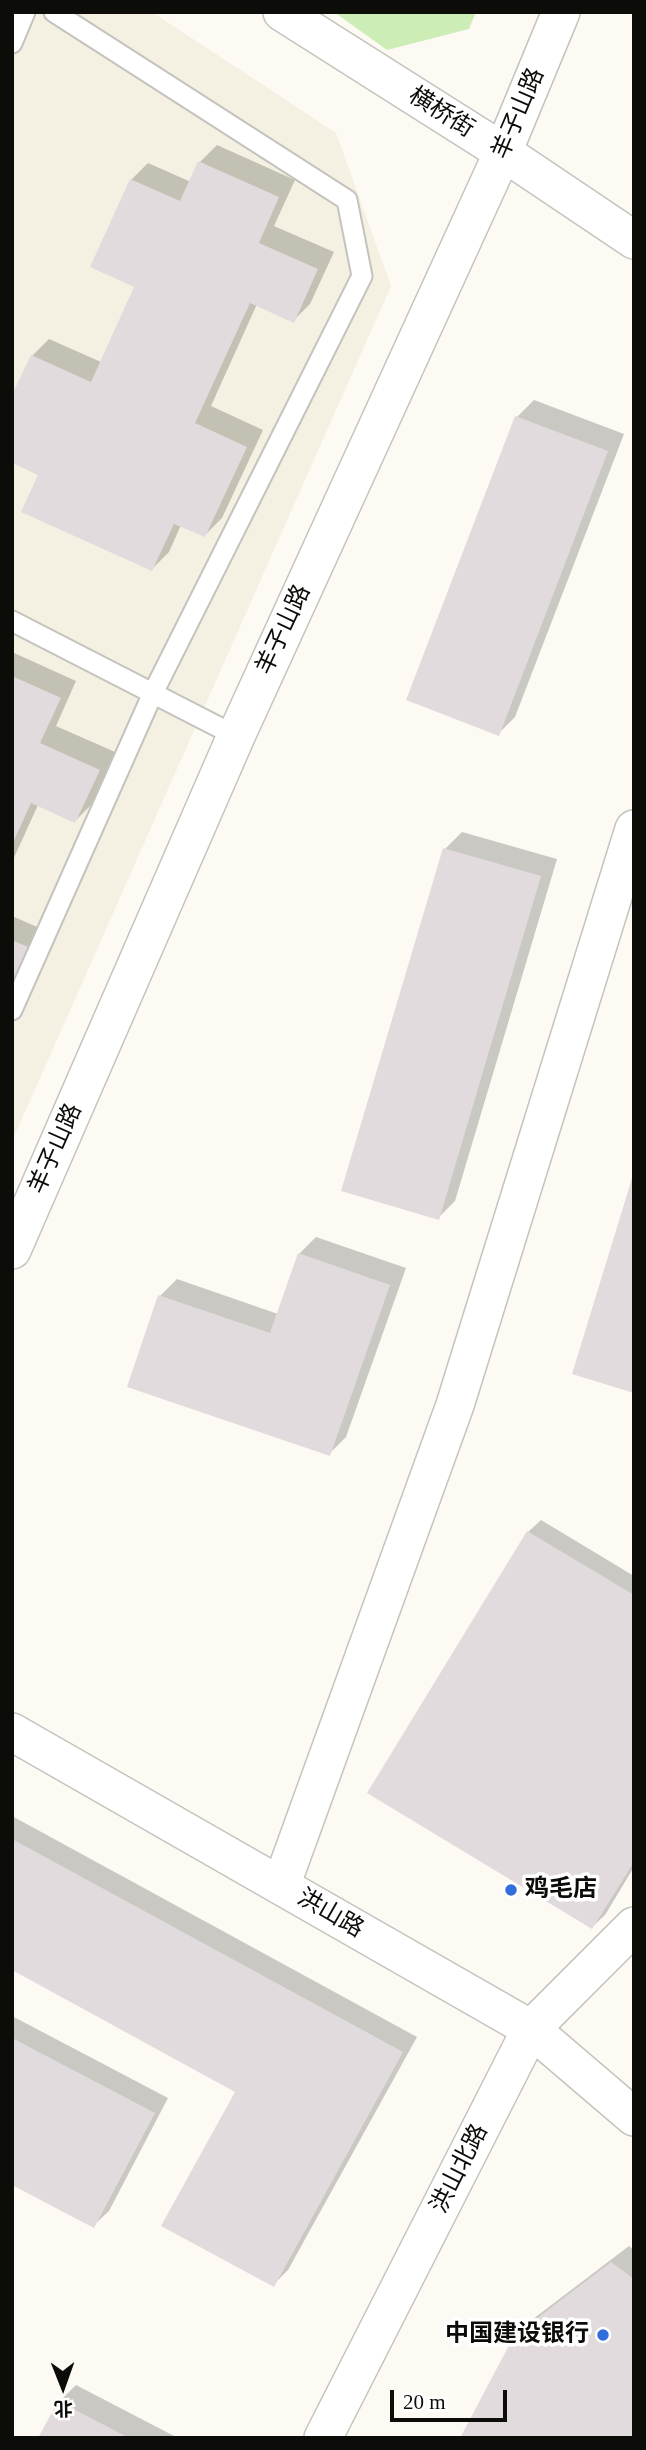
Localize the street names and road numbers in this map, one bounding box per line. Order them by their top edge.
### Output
street label: 羊子山路 [487,64,551,164]
street label: 横桥街 [403,82,479,144]
street label: 羊子山路 [251,580,317,680]
street label: 羊子山路 [23,1099,89,1199]
street label: 洪山路 [292,1884,368,1944]
street label: 洪山北路 [425,2120,495,2218]

